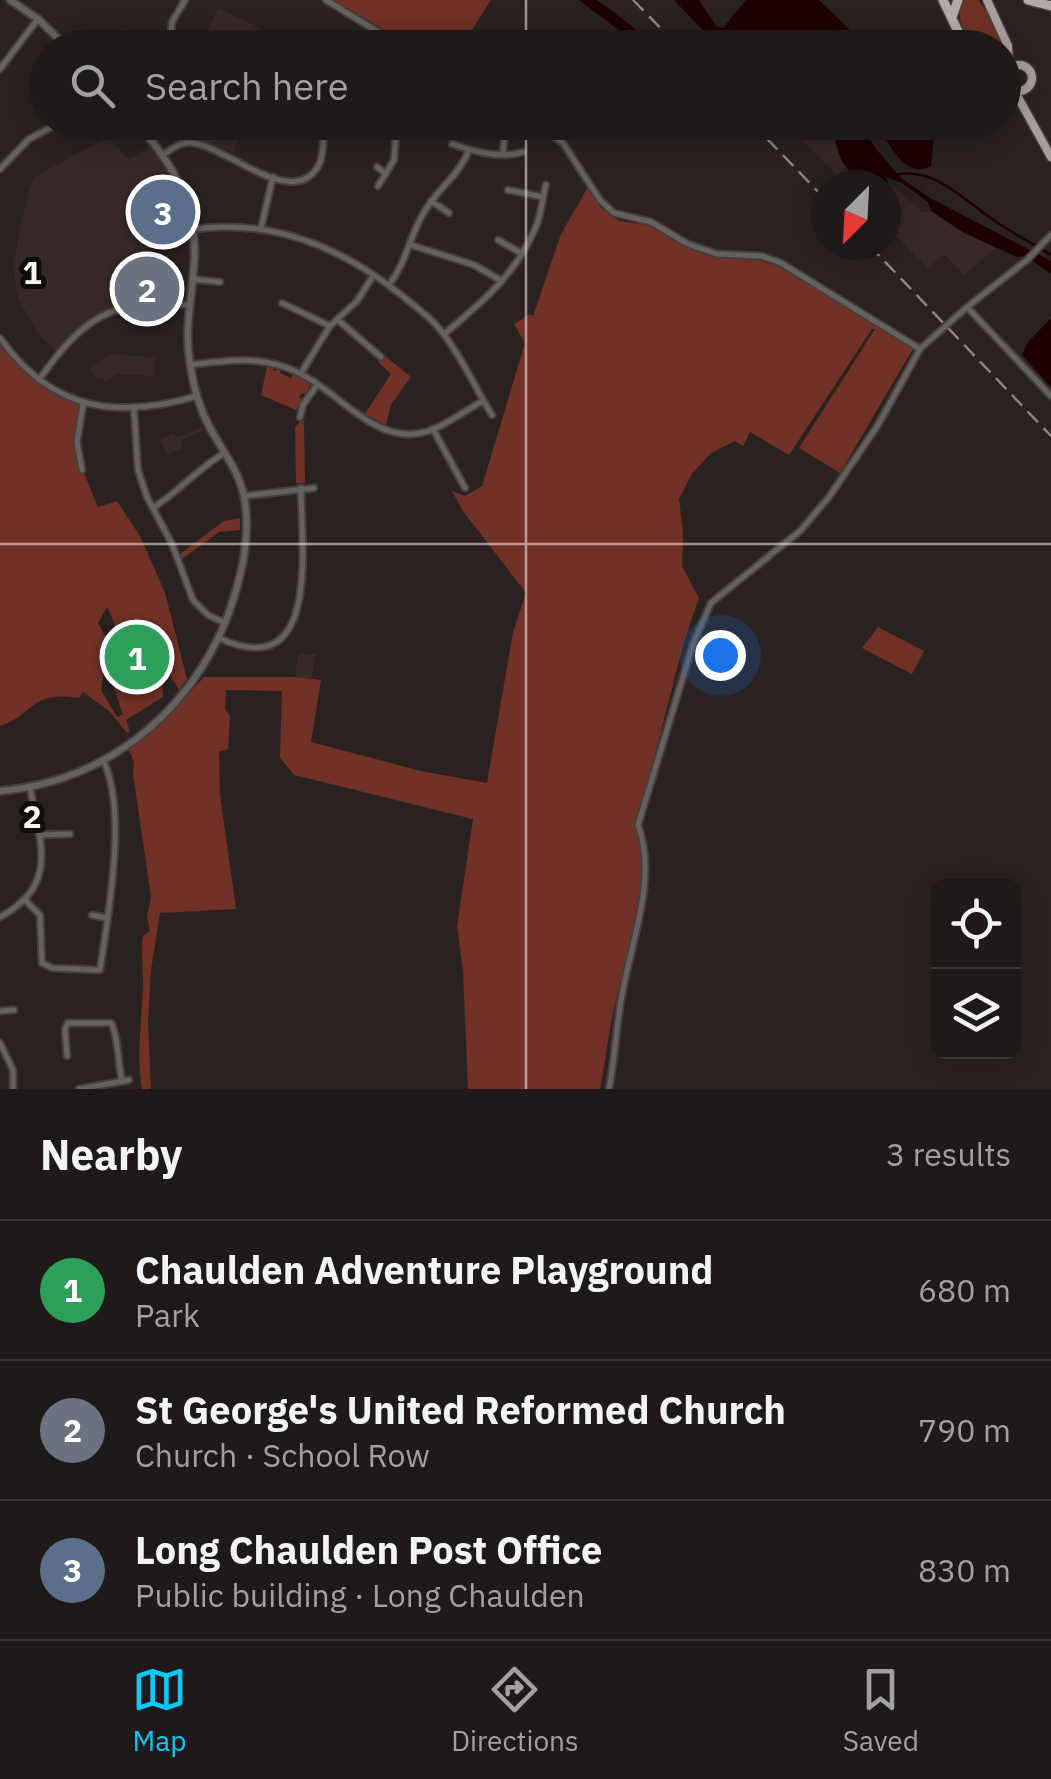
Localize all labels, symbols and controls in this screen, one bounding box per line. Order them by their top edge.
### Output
search box [30,30,1021,140]
icon: search [65,58,120,113]
text: Search here [145,61,349,110]
north arrow [811,170,901,260]
pin: 3 [130,174,196,250]
text: 1 [22,251,42,293]
pin: 2 [114,252,180,326]
pin: 1 [104,620,170,694]
your location [695,630,746,681]
text: 2 [22,795,42,837]
map controls [931,879,1021,1059]
button: locate [931,879,1021,969]
button: layers [931,969,1021,1059]
text: Nearby [40,1127,182,1182]
text: 3 results [886,1133,1011,1175]
text: Chaulden Adventure Playground [135,1245,713,1294]
text: 1 [63,1269,82,1311]
text: 680 m [918,1269,1011,1311]
text: Park [135,1294,200,1336]
text: St George's United Reformed Church [135,1385,786,1434]
text: 2 [63,1409,82,1451]
text: 790 m [918,1409,1011,1451]
text: Church · School Row [135,1434,430,1476]
text: Long Chaulden Post Office [135,1525,602,1574]
text: 3 [63,1549,82,1591]
text: 830 m [918,1549,1011,1591]
text: Public building · Long Chaulden [135,1574,585,1616]
tab: Map [132,1662,187,1759]
tab: Directions [451,1662,579,1759]
tab: Saved [843,1662,919,1759]

